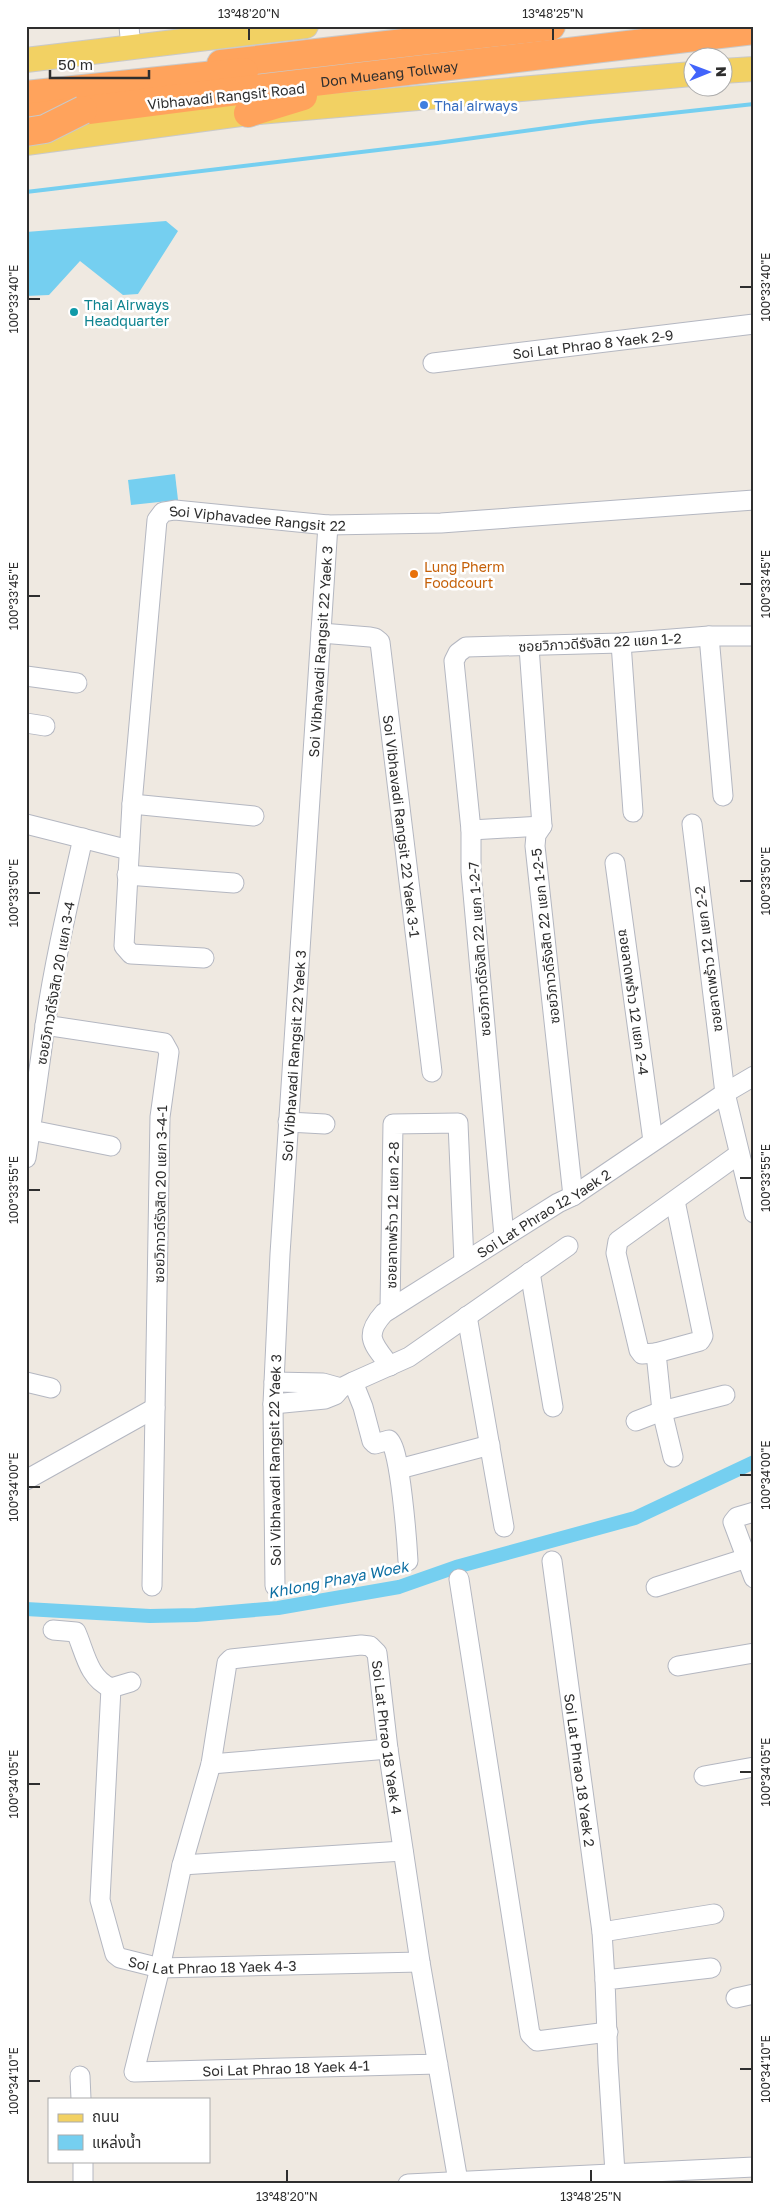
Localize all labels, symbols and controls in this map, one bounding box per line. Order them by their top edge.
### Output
text: 13°48'20"N [218,6,280,21]
text: 13°48'25"N [522,6,584,21]
scale bar [50,48,149,80]
north arrow [682,48,732,98]
text: 50 m [58,55,93,73]
street label: Don Mueang Tollway [319,56,459,90]
text: N [713,66,730,77]
street label: Vibhavadi Rangsit Road [146,79,306,113]
place label: Thai airways [434,97,518,114]
marker: Thai airways [418,99,430,111]
text: 100°33'40"E [758,253,773,321]
text: 100°33'40"E [6,265,21,333]
place label: Thai Airways Headquarter [84,296,170,329]
marker: Thai Airways Headquarter [68,306,80,318]
street label: Soi Lat Phrao 8 Yaek 2-9 [511,325,674,362]
street label: Soi Viphavadee Rangsit 22 [168,501,346,534]
street label: Soi Vibhavadi Rangsit 22 Yaek 3 [304,545,335,758]
text: 100°33'45"E [758,550,773,618]
place label: Lung Pherm Foodcourt [424,558,505,591]
text: 100°33'45"E [6,562,21,630]
marker: Lung Pherm Foodcourt [408,568,420,580]
street label: ซอยวิภาวดีรังสิต 22 แยก 1-2 [518,629,682,655]
street label: Soi Vibhavadi Rangsit 22 Yaek 3-1 [380,714,424,938]
street label: ซอยวิภาวดีรังสิต 22 แยก 1-2-5 [527,847,563,1025]
text: 100°33'50"E [758,847,773,915]
text: 100°33'50"E [6,859,21,927]
street label: ซอยวิภาวดีรังสิต 22 แยก 1-2-7 [464,861,494,1037]
street label: ซอยลาดพร้าว 12 แยก 2-2 [691,885,725,1033]
street label: ซอยวิภาวดีรังสิต 20 แยก 3-4 [32,900,78,1066]
street label: ซอยลาดพร้าว 12 แยก 2-4 [615,928,653,1076]
street label: Soi Vibhavadi Rangsit 22 Yaek 3 [278,949,309,1162]
street label: ซอยวิภาวดีรังสิต 20 แยก 3-4-1 [150,1105,170,1283]
street label: ซอยลาดพร้าว 12 แยก 2-8 [382,1141,402,1289]
text: 100°33'55"E [758,1144,773,1212]
text: 100°33'55"E [6,1156,21,1224]
street label: Soi Lat Phrao 12 Yaek 2 [473,1165,613,1261]
street label: Soi Vibhavadi Rangsit 22 Yaek 3 [264,1354,284,1566]
text: 100°34'00"E [758,1440,773,1510]
text: 100°34'00"E [6,1452,21,1522]
water label: Khlong Phaya Woek [266,1556,411,1602]
street label: Soi Lat Phrao 18 Yaek 4 [369,1659,406,1815]
street label: Soi Lat Phrao 18 Yaek 2 [561,1692,599,1848]
text: 100°34'05"E [758,1738,773,1806]
text: 100°34'05"E [6,1750,21,1818]
street label: Soi Lat Phrao 18 Yaek 4-3 [127,1952,297,1976]
text: 100°34'10"E [758,2035,773,2103]
text: 100°34'10"E [6,2047,21,2115]
street label: Soi Lat Phrao 18 Yaek 4-1 [202,2057,370,2079]
legend [48,2098,210,2162]
text: ถนน [92,2107,119,2125]
text: แหล่งน้ำ [92,2132,141,2151]
text: 13°48'20"N [256,2189,318,2204]
text: 13°48'25"N [560,2189,622,2204]

